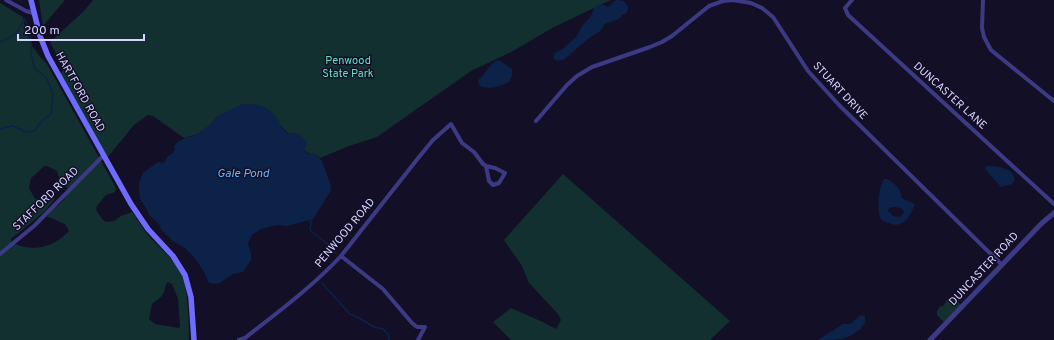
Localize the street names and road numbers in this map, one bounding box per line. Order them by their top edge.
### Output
street label: HARTFORD ROAD [52,50,108,134]
street label: STUART DRIVE [810,59,870,123]
street label: DUNCASTER LANE [910,59,990,133]
street label: STAFFORD ROAD [10,164,82,234]
street label: PENWOOD ROAD [312,196,378,270]
street label: DUNCASTER ROAD [946,229,1022,309]

